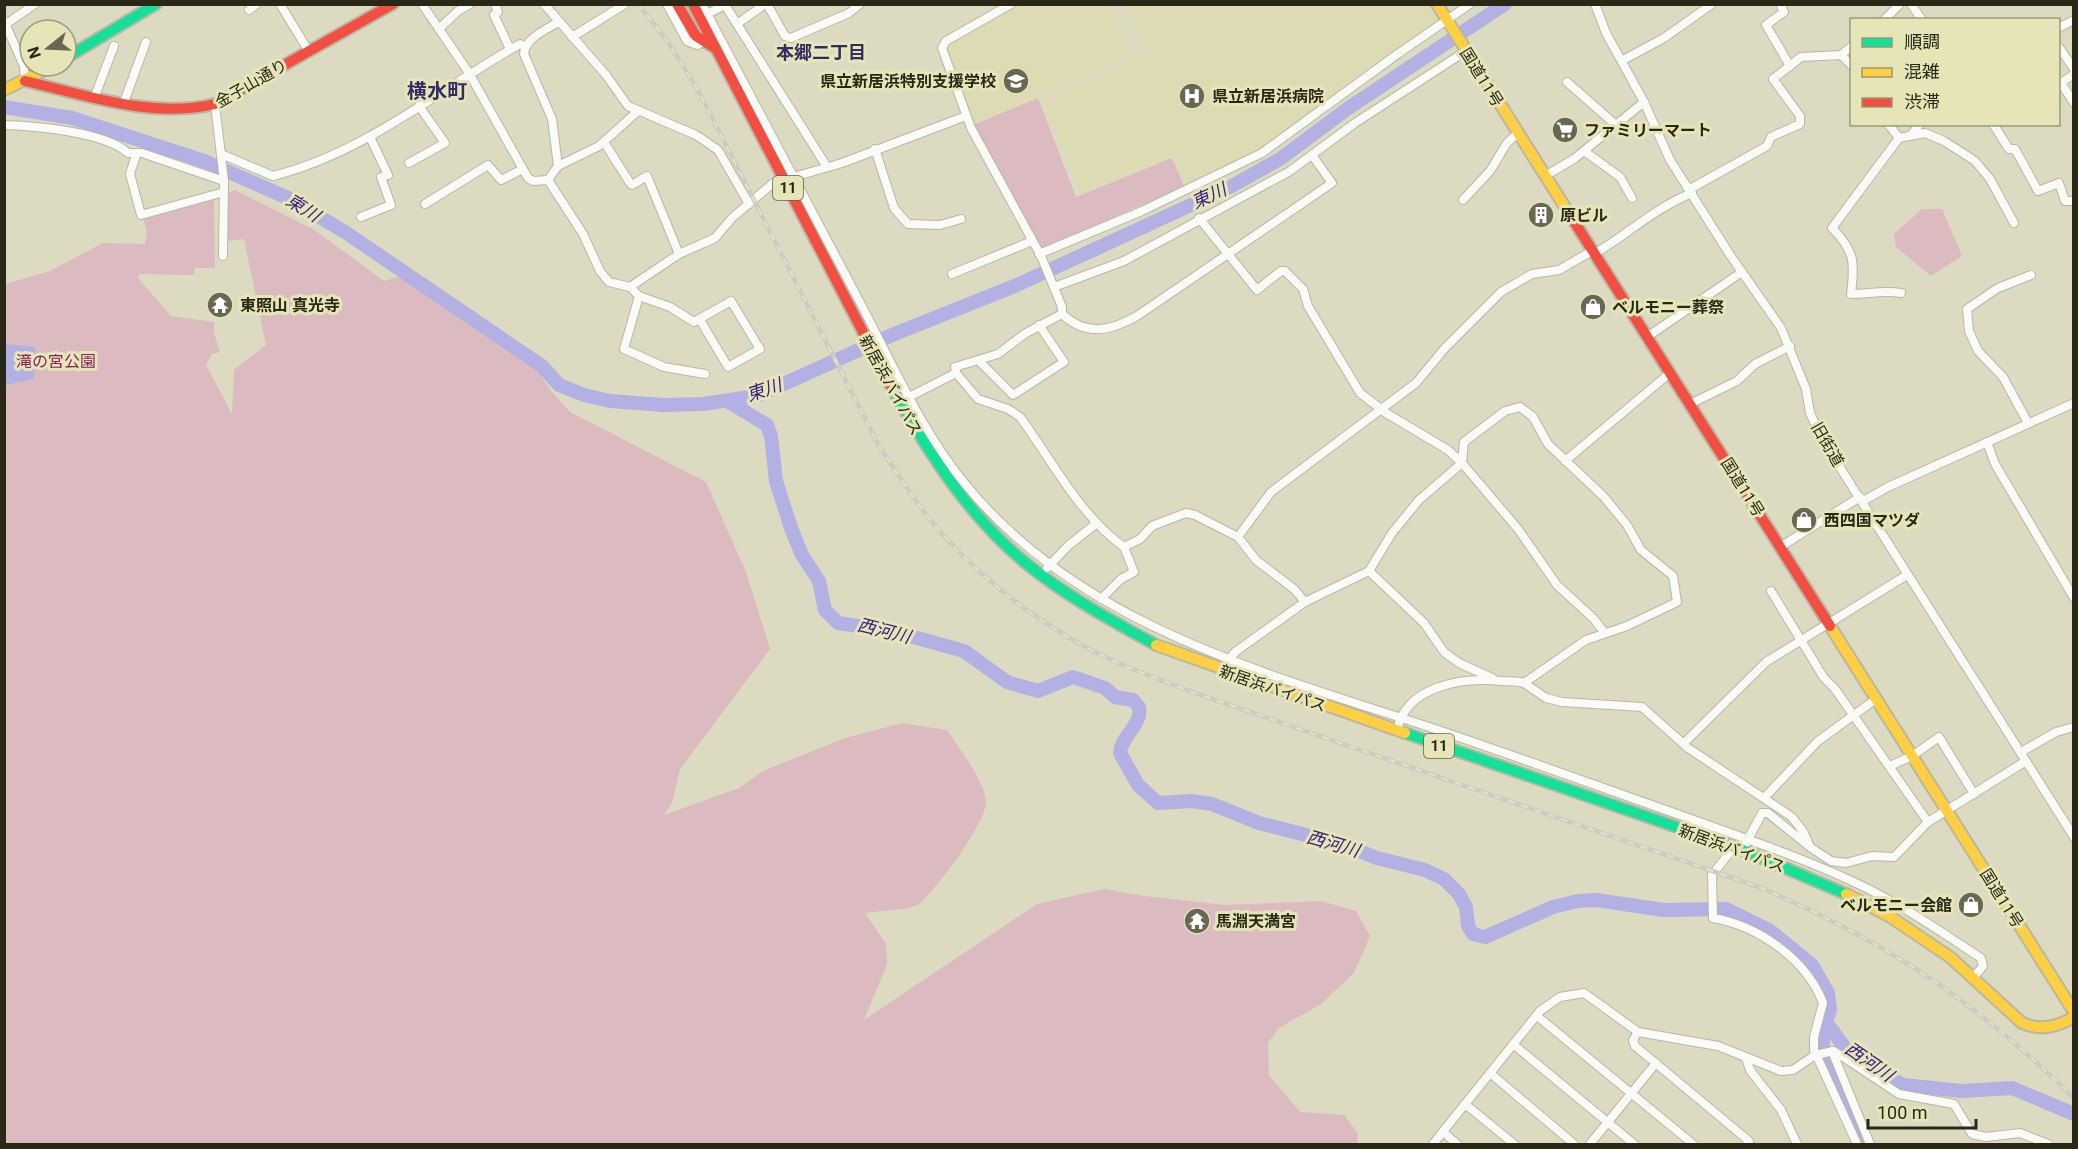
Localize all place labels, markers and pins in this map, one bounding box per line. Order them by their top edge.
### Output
school or university icon: 県立新居浜特別支援学校 [1001,66,1031,96]
place label: 県立新居浜特別支援学校 [820,72,996,91]
hospital icon: 県立新居浜病院 [1177,81,1207,111]
place label: 県立新居浜病院 [1212,87,1324,106]
supermarket icon: ファミリーマート [1550,115,1580,145]
place label: ファミリーマート [1584,121,1712,140]
building icon: 原ビル [1526,200,1556,230]
place label: 原ビル [1560,206,1608,225]
temple icon: 東照山 真光寺 [205,290,235,320]
shop icon: ベルモニー葬祭 [1578,292,1608,322]
place label: 東照山 真光寺 [240,296,340,315]
place label: ベルモニー葬祭 [1612,298,1724,317]
shop icon: 西四国マツダ [1789,505,1819,535]
place label: 西四国マツダ [1824,511,1920,530]
shop icon: ベルモニー会館 [1956,890,1986,920]
place label: ベルモニー会館 [1840,896,1952,915]
temple icon: 馬淵天満宮 [1182,906,1212,936]
place label: 馬淵天満宮 [1216,912,1296,931]

